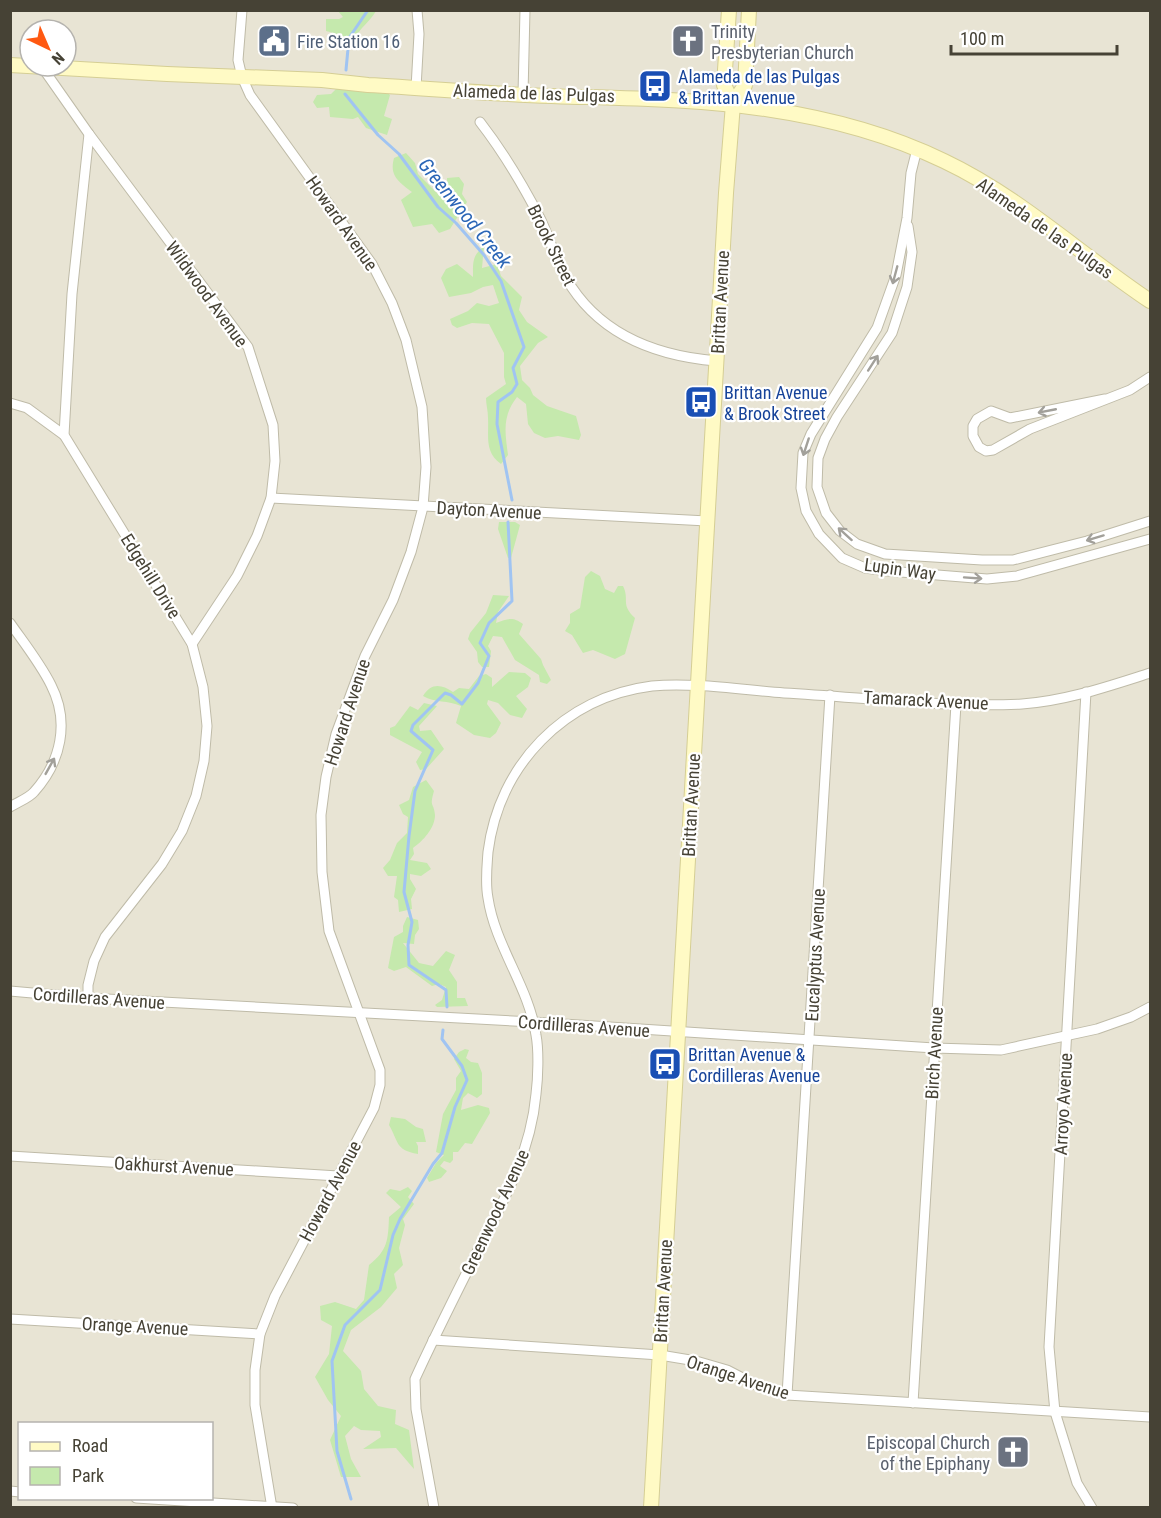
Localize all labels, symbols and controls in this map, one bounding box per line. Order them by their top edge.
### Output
north arrow [18,18,78,78]
scale bar [951,18,1118,56]
place label: Trinity Presbyterian Church [711,21,854,63]
public building icon: Fire Station 16 [256,23,292,59]
church icon: Trinity Presbyterian Church [670,23,706,59]
text: 100 m [960,28,1004,49]
place label: Fire Station 16 [297,31,400,52]
text: N [48,48,68,69]
place label: Alameda de las Pulgas & Brittan Avenue [678,66,840,108]
bus stop icon: Alameda de las Pulgas & Brittan Avenue [637,68,673,104]
street label: Alameda de las Pulgas [453,80,615,106]
water label: Greenwood Creek [413,153,517,274]
street label: Howard Avenue [302,172,382,274]
street label: Alameda de las Pulgas [973,173,1117,283]
street label: Brook Street [523,201,581,289]
street label: Wildwood Avenue [162,237,252,351]
street label: Brittan Avenue [707,250,733,354]
one-way arrow [889,265,900,284]
one-way arrow [867,355,879,372]
place label: Brittan Avenue & Brook Street [724,382,827,424]
bus stop icon: Brittan Avenue & Brook Street [683,384,719,420]
one-way arrow [1038,406,1058,417]
one-way arrow [800,437,811,456]
street label: Dayton Avenue [436,497,542,523]
one-way arrow [838,527,853,541]
street label: Edgehill Drive [117,530,185,622]
one-way arrow [1086,533,1105,544]
street label: Lupin Way [863,554,938,584]
one-way arrow [963,573,983,584]
street label: Howard Avenue [320,656,374,768]
street label: Tamarack Avenue [863,686,989,714]
street label: Brittan Avenue [678,753,704,857]
one-way arrow [44,758,56,775]
street label: Eucalyptus Avenue [801,888,829,1022]
street label: Cordilleras Avenue [32,983,166,1013]
street label: Birch Avenue [921,1006,947,1100]
street label: Cordilleras Avenue [517,1011,651,1041]
place label: Brittan Avenue & Cordilleras Avenue [688,1044,820,1086]
bus stop icon: Brittan Avenue & Cordilleras Avenue [647,1046,683,1082]
street label: Arroyo Avenue [1050,1052,1076,1156]
street label: Howard Avenue [295,1137,365,1245]
street label: Greenwood Avenue [457,1146,533,1278]
street label: Oakhurst Avenue [114,1152,234,1180]
street label: Brittan Avenue [650,1239,676,1343]
street label: Orange Avenue [81,1313,189,1339]
street label: Orange Avenue [684,1351,792,1403]
legend [18,1422,213,1500]
place label: Episcopal Church of the Epiphany [867,1432,991,1474]
church icon: Episcopal Church of the Epiphany [995,1434,1031,1470]
text: Road [72,1435,108,1456]
text: Park [72,1465,104,1486]

